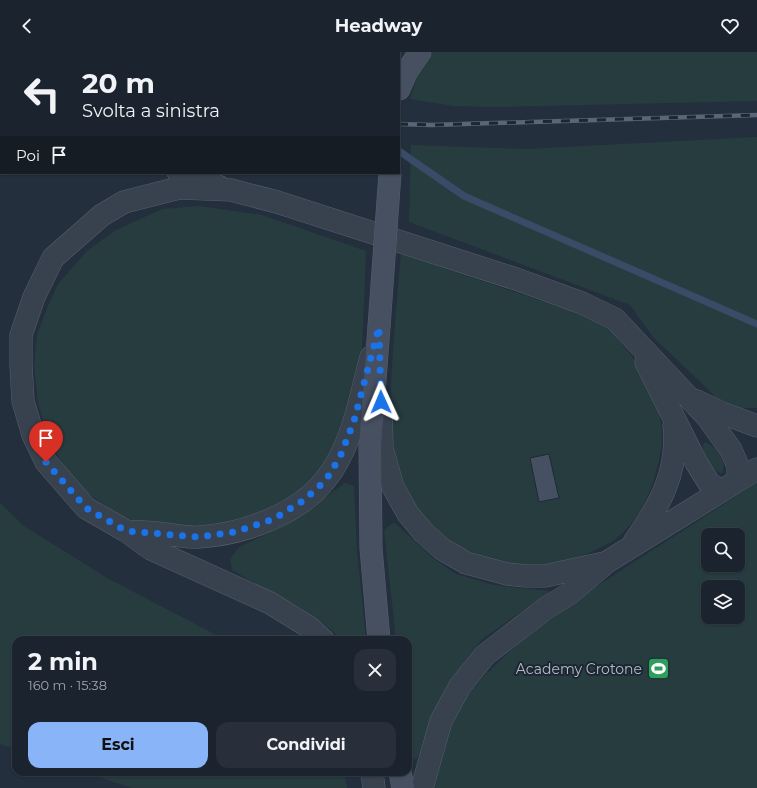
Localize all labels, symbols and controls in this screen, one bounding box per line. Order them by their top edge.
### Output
icon: back [16,15,38,37]
text: Headway [335,15,422,37]
icon: heart [719,15,741,37]
text: 20 m [82,66,155,100]
icon: left [16,68,68,120]
text: Svolta a sinistra [82,100,220,122]
icon: arrive [48,144,70,166]
text: Poi [16,146,40,165]
position arrow [360,381,402,423]
pin [29,421,63,462]
icon: arrive [35,427,57,449]
map controls [701,528,745,624]
button: search [701,528,745,572]
button: layers [701,580,745,624]
text: 2 min [28,647,98,676]
button: close [354,649,396,691]
sports icon: Academy Crotone [645,656,671,682]
place label: Academy Crotone [516,660,642,678]
text: 160 m · 15:38 [28,677,107,693]
button: Esci [28,722,208,768]
button: Condividi [216,722,396,768]

